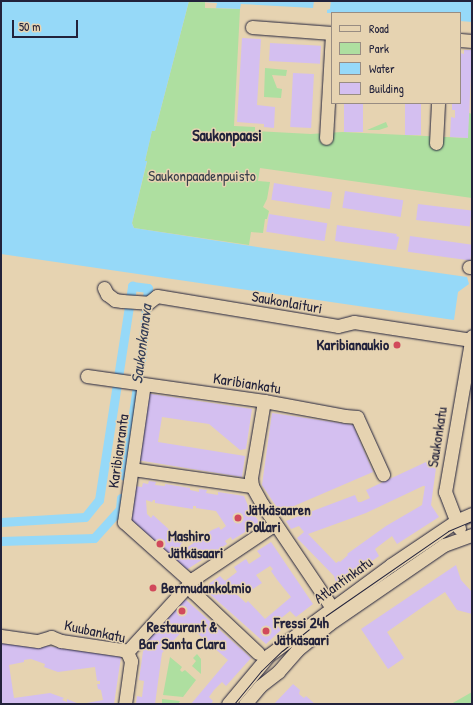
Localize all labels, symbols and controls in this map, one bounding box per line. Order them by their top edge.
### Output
scale bar [14,12,80,38]
legend [331,12,461,104]
text: 50 m [19,18,40,35]
text: Road [369,20,389,37]
text: Park [369,40,389,57]
text: Water [369,60,395,77]
text: Building [369,80,404,97]
district label: Saukonpaasi [192,125,262,145]
park label: Saukonpaadenpuisto [148,167,256,185]
street label: Saukonlaituri [250,287,324,317]
water label: Saukonkanava [127,303,155,385]
place label: Karibianaukio [316,336,389,354]
marker: Karibianaukio [392,340,402,350]
street label: Karibiankatu [212,369,282,397]
street label: Saukonkatu [423,405,451,469]
street label: Karibianranta [104,413,132,489]
place label: Jätkäsaaren Pollari [246,500,311,535]
marker: Jätkäsaaren Pollari [233,513,243,523]
place label: Mashiro Jätkäsaari [168,526,223,561]
marker: Mashiro Jätkäsaari [155,539,165,549]
street label: Atlantinkatu [310,553,376,607]
place label: Bermudankolmio [161,579,251,597]
marker: Bermudankolmio [148,583,158,593]
marker: Restaurant & Bar Santa Clara [177,606,187,616]
place label: Fressi 24h Jätkäsaari [274,613,329,648]
street label: Kuubankatu [63,616,127,646]
place label: Restaurant & Bar Santa Clara [139,617,225,652]
marker: Fressi 24h Jätkäsaari [261,626,271,636]

